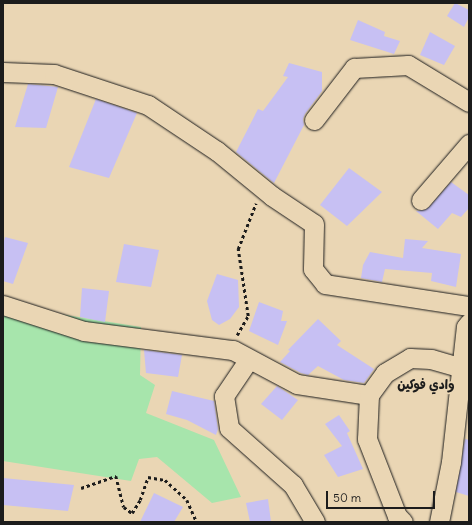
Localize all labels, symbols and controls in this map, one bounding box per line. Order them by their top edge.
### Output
district label: وادي فوكين [397,377,455,393]
scale bar [328,483,437,509]
text: 50 m [333,490,361,505]

